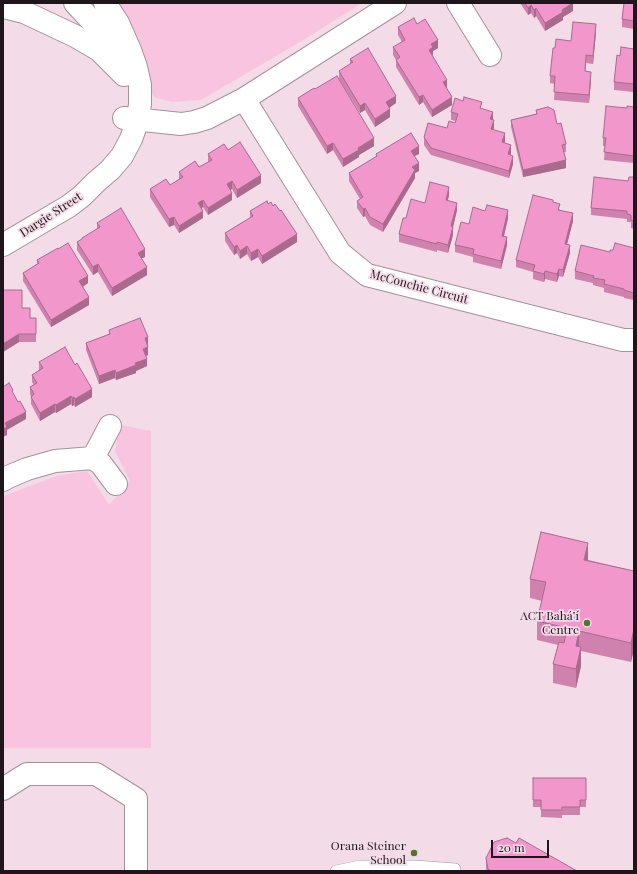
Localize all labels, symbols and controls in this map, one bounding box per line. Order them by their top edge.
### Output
street label: Dargie Street [17,190,85,240]
street label: McConchie Circuit [368,267,470,307]
place label: ACT Bahá’í Centre [520,609,579,637]
marker: ACT Bahá’í Centre [582,618,592,628]
scale bar [493,832,551,858]
place label: Orana Steiner School [331,839,406,867]
text: 20 m [498,839,525,855]
marker: Orana Steiner School [409,848,419,858]

